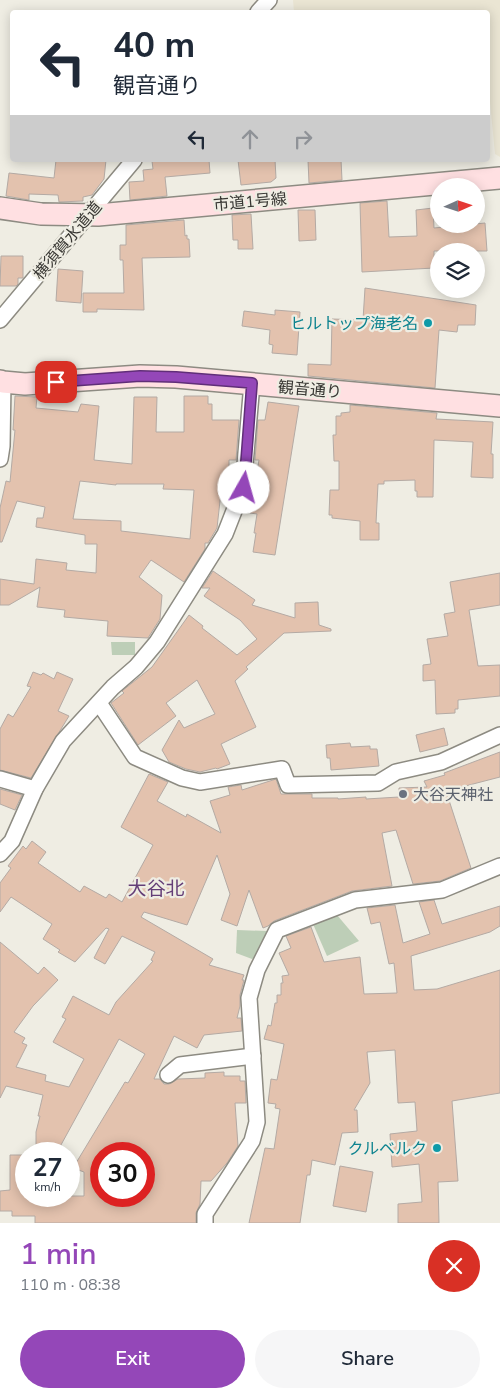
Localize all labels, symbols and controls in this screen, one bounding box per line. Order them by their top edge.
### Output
text: 40 m [113,22,195,69]
icon: left [30,30,95,95]
text: 観音通り [113,71,201,101]
icon: left [183,125,211,153]
icon: ahead [236,125,264,153]
icon: right [289,125,317,153]
north arrow [430,178,485,232]
map controls [430,178,485,298]
street label: 市道1号線 [212,188,288,216]
street label: 横須賀水道道 [28,197,107,284]
button: layers [430,243,485,298]
place label: ヒルトップ海老名 [290,313,418,335]
marker: ヒルトップ海老名 [422,317,434,329]
pin [35,361,77,403]
icon: arrive [42,368,70,396]
street label: 観音通り [277,376,343,404]
position arrow [217,461,269,513]
place label: 大谷天神社 [413,784,493,806]
marker: 大谷天神社 [397,788,409,800]
district label: 大谷北 [127,876,185,902]
place label: クルベルク [347,1138,427,1160]
speed limit sign: 30 [90,1142,155,1207]
marker: クルベルク [431,1142,443,1154]
text: 27 [32,1151,63,1185]
text: km/h [34,1179,61,1195]
text: 1 min [20,1234,96,1275]
button: close [428,1240,480,1292]
text: 110 m · 08:38 [20,1274,121,1296]
button: Exit [20,1330,245,1388]
button: Share [255,1330,480,1388]

